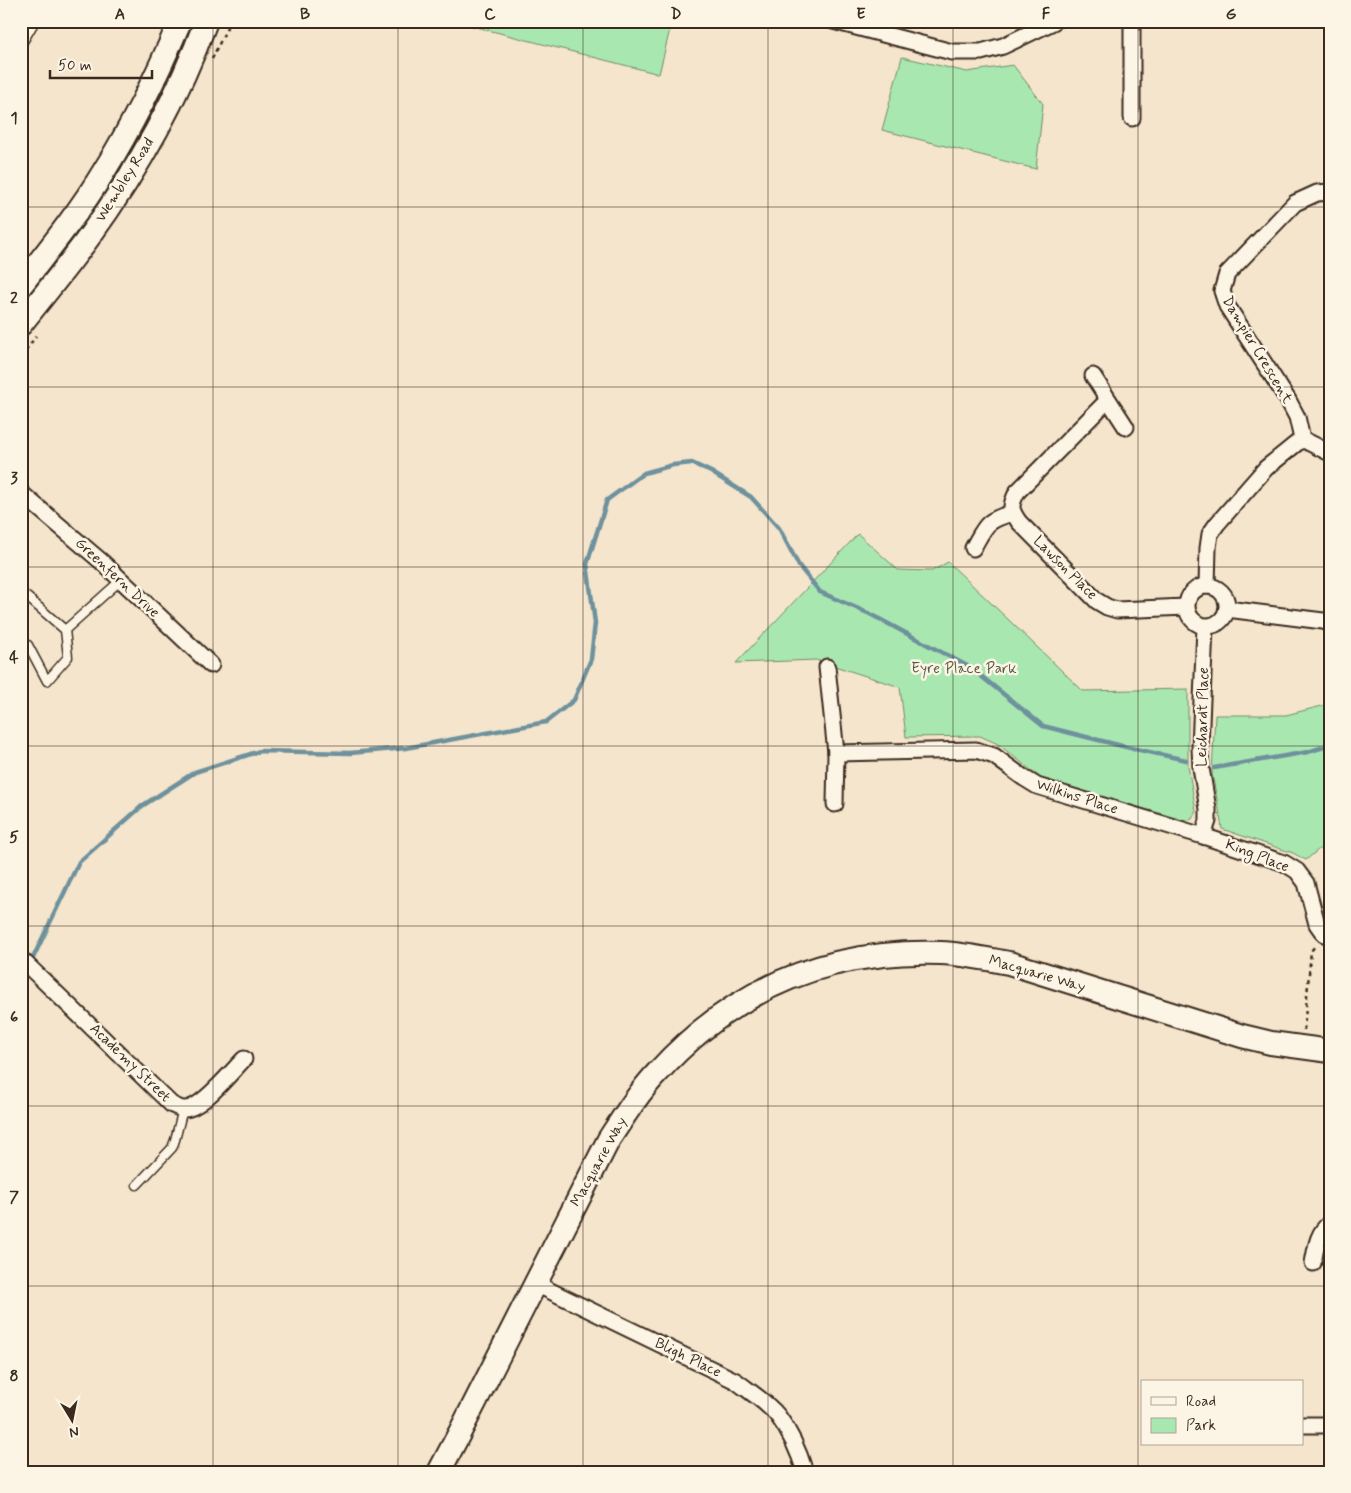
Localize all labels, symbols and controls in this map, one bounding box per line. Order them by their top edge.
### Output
text: A [115,4,125,25]
text: B [300,4,310,25]
text: C [484,4,496,25]
text: D [670,4,682,25]
text: E [856,4,866,25]
text: F [1042,4,1051,25]
text: G [1226,4,1237,25]
scale bar [50,48,152,80]
text: 50 m [58,56,92,76]
text: 1 [10,108,18,129]
street label: Wembley Road [91,134,159,226]
text: 2 [10,288,18,309]
street label: Dampier Crescent [1217,293,1297,408]
text: 3 [10,468,18,489]
street label: Lawson Place [1028,531,1102,605]
street label: Greenfern Drive [70,534,164,623]
text: 4 [9,647,19,668]
park label: Eyre Place Park [911,659,1017,679]
street label: Leichardt Place [1192,667,1214,767]
street label: Wilkins Place [1034,774,1121,820]
text: 5 [9,827,19,848]
street label: King Place [1222,835,1292,878]
street label: Macquarie Way [986,951,1088,997]
text: 6 [10,1007,18,1028]
street label: Academy Street [85,1019,175,1107]
street label: Macquarie Way [566,1113,632,1210]
text: 7 [9,1187,19,1208]
street label: Bligh Place [651,1333,725,1383]
text: 8 [9,1366,19,1387]
legend [1141,1380,1304,1446]
text: Road [1186,1392,1216,1412]
north arrow [48,1396,98,1446]
text: Park [1186,1416,1216,1436]
text: N [68,1422,80,1441]

